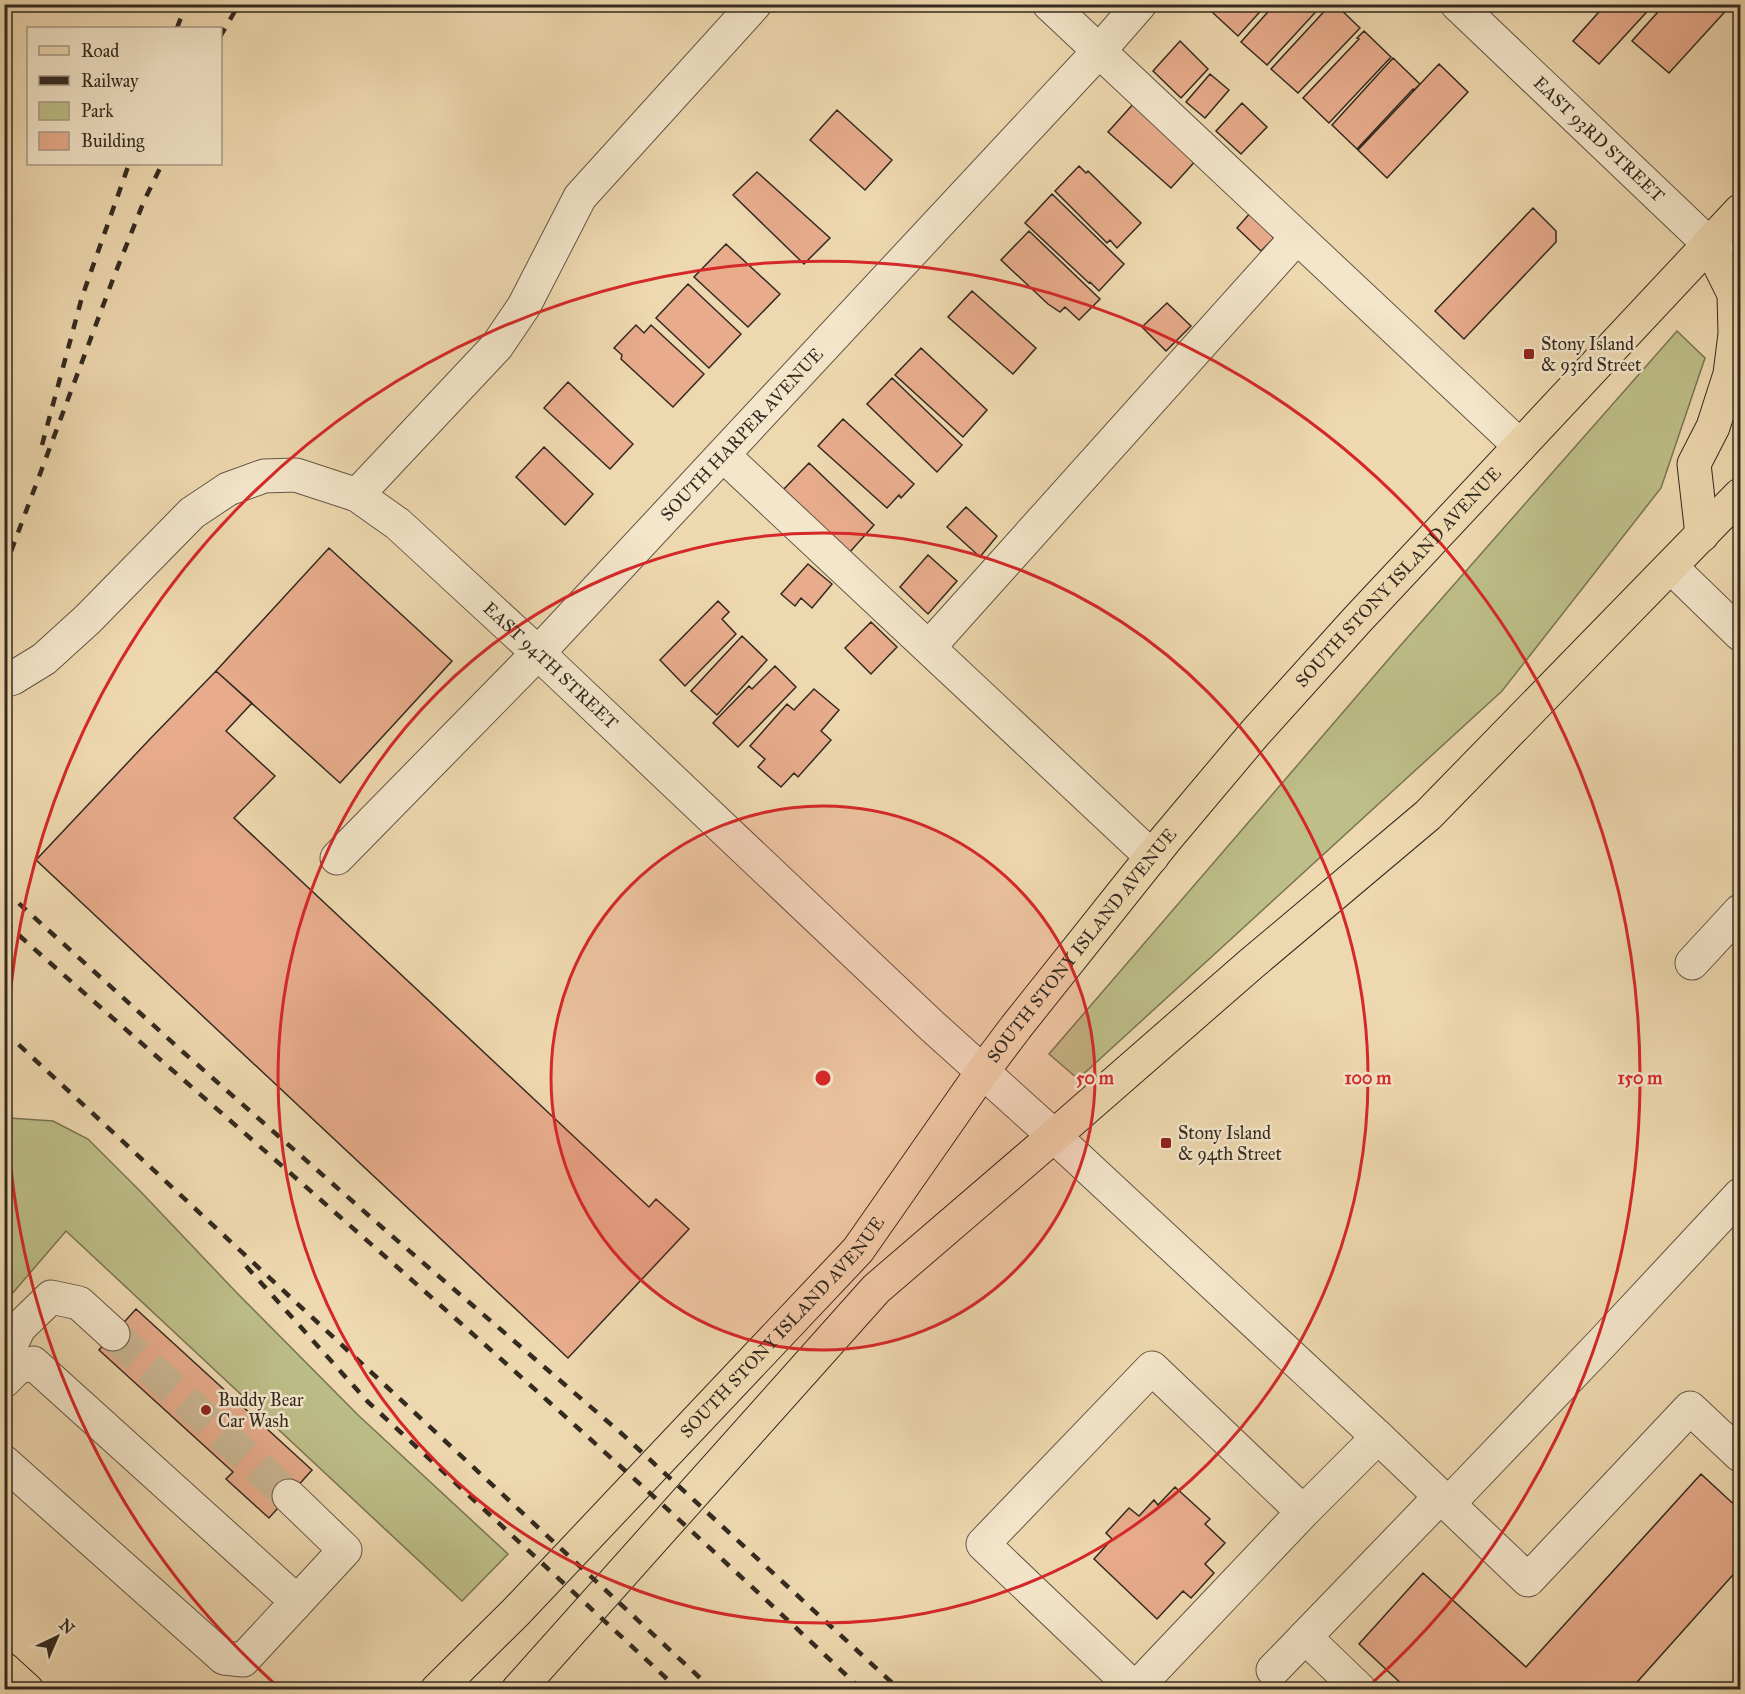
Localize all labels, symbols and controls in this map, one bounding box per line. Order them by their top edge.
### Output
legend [27,27,222,165]
text: Road [81,40,119,62]
text: Railway [81,70,139,92]
street label: EAST 93RD STREET [1529,72,1669,207]
text: Park [81,100,114,122]
text: Building [81,130,145,153]
place label: Stony Island & 93rd Street [1541,333,1642,376]
street label: SOUTH HARPER AVENUE [656,343,828,525]
marker: Stony Island & 93rd Street [1522,347,1536,361]
street label: SOUTH STONY ISLAND AVENUE [1291,462,1506,692]
street label: EAST 94TH STREET [479,597,623,734]
street label: SOUTH STONY ISLAND AVENUE [982,824,1181,1067]
text: 50 m [1076,1067,1115,1089]
text: 100 m [1345,1067,1392,1089]
text: 150 m [1618,1067,1663,1089]
centre of rings [813,1068,833,1088]
place label: Stony Island & 94th Street [1178,1122,1282,1165]
marker: Stony Island & 94th Street [1159,1136,1173,1150]
street label: SOUTH STONY ISLAND AVENUE [675,1212,889,1442]
place label: Buddy Bear Car Wash [218,1389,304,1432]
marker: Buddy Bear Car Wash [199,1403,213,1417]
north arrow [27,1607,87,1667]
text: N [56,1615,79,1638]

